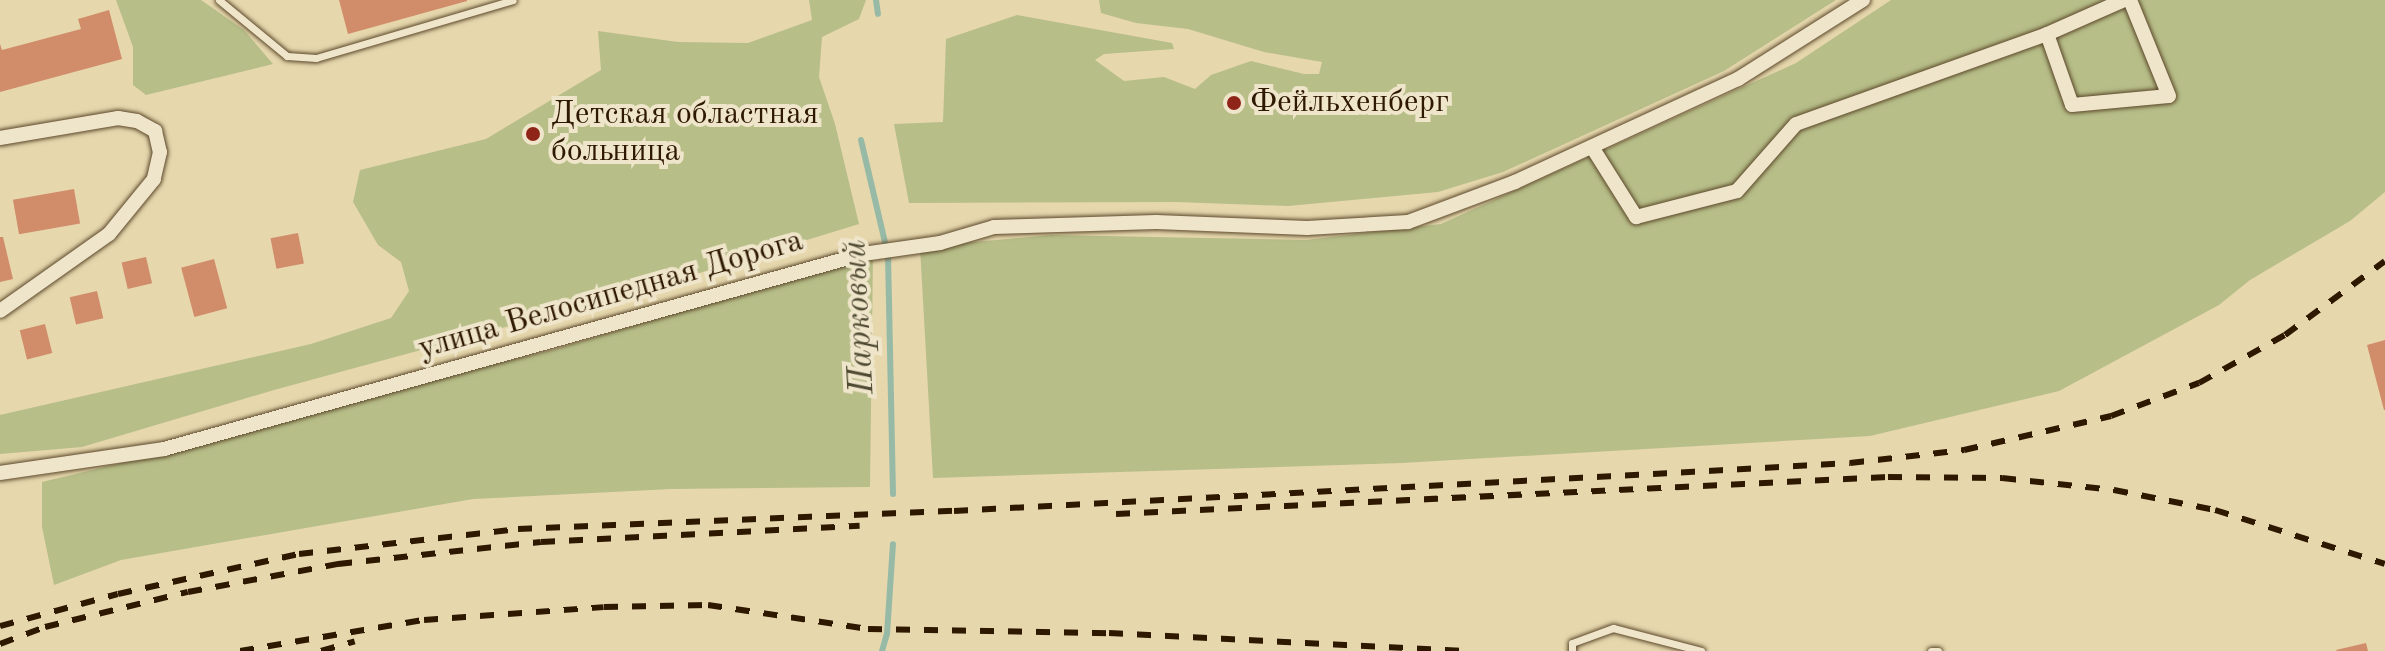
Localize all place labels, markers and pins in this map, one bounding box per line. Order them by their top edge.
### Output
place label: Фейльхенберг [1250,84,1449,122]
marker: Фейльхенберг [1225,94,1243,112]
place label: Детская областная больница [551,97,819,172]
marker: Детская областная больница [522,123,544,145]

